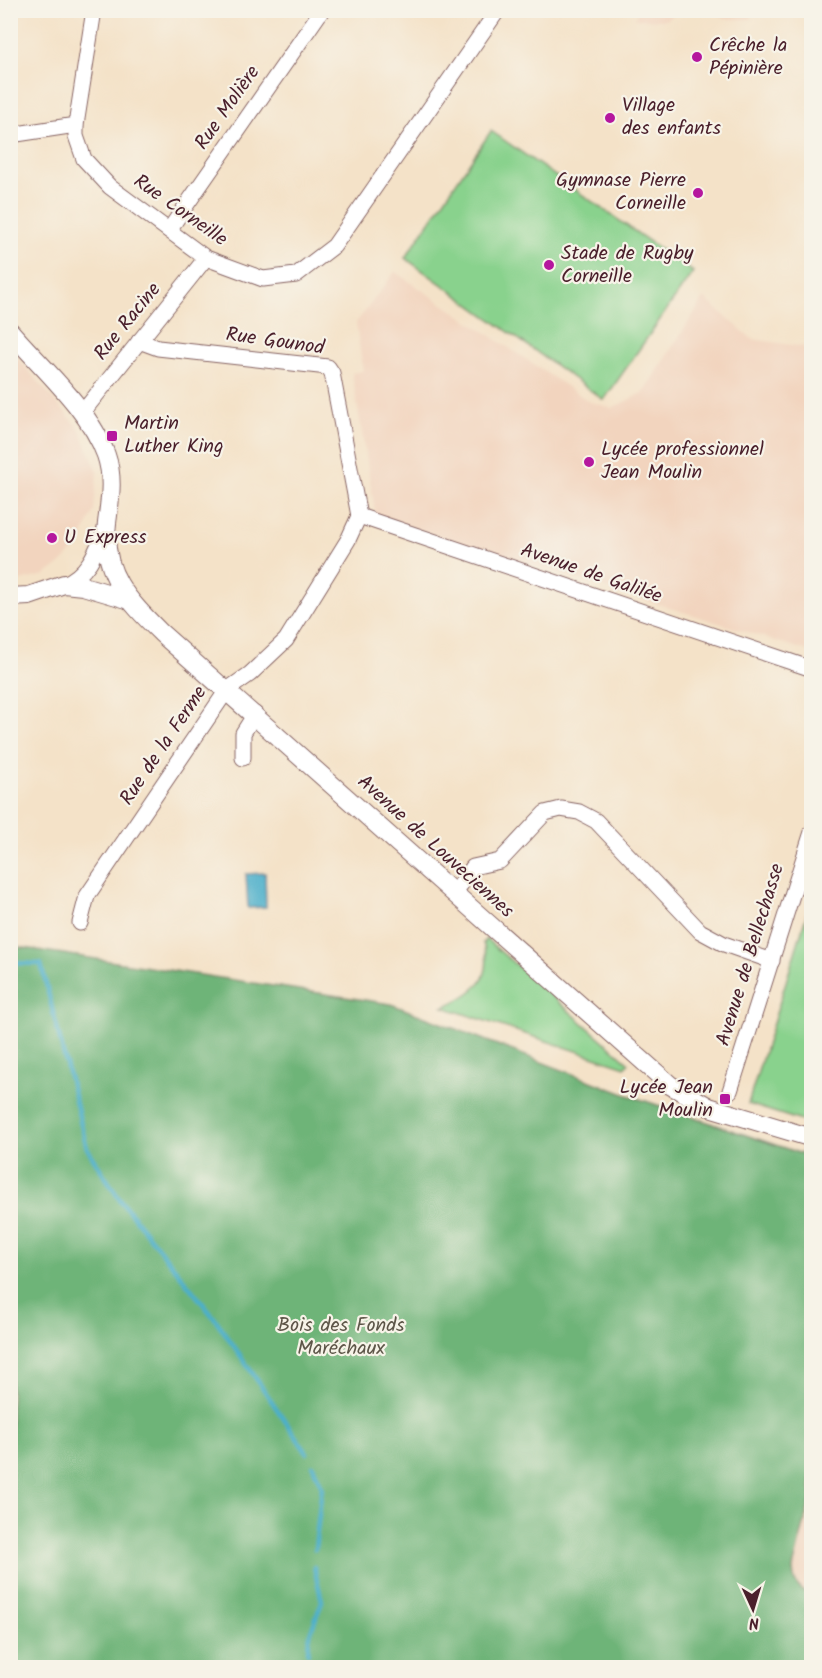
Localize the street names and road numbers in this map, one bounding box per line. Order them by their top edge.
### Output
street label: Rue Molière [187,59,269,157]
street label: Rue Corneille [126,167,234,255]
street label: Rue Racine [86,276,170,368]
street label: Rue Gounod [224,319,327,365]
street label: Avenue de Galilée [516,535,666,613]
street label: Rue de la Ferme [112,680,216,812]
street label: Avenue de Louveciennes [349,767,521,927]
street label: Avenue de Bellechasse [708,860,794,1050]

